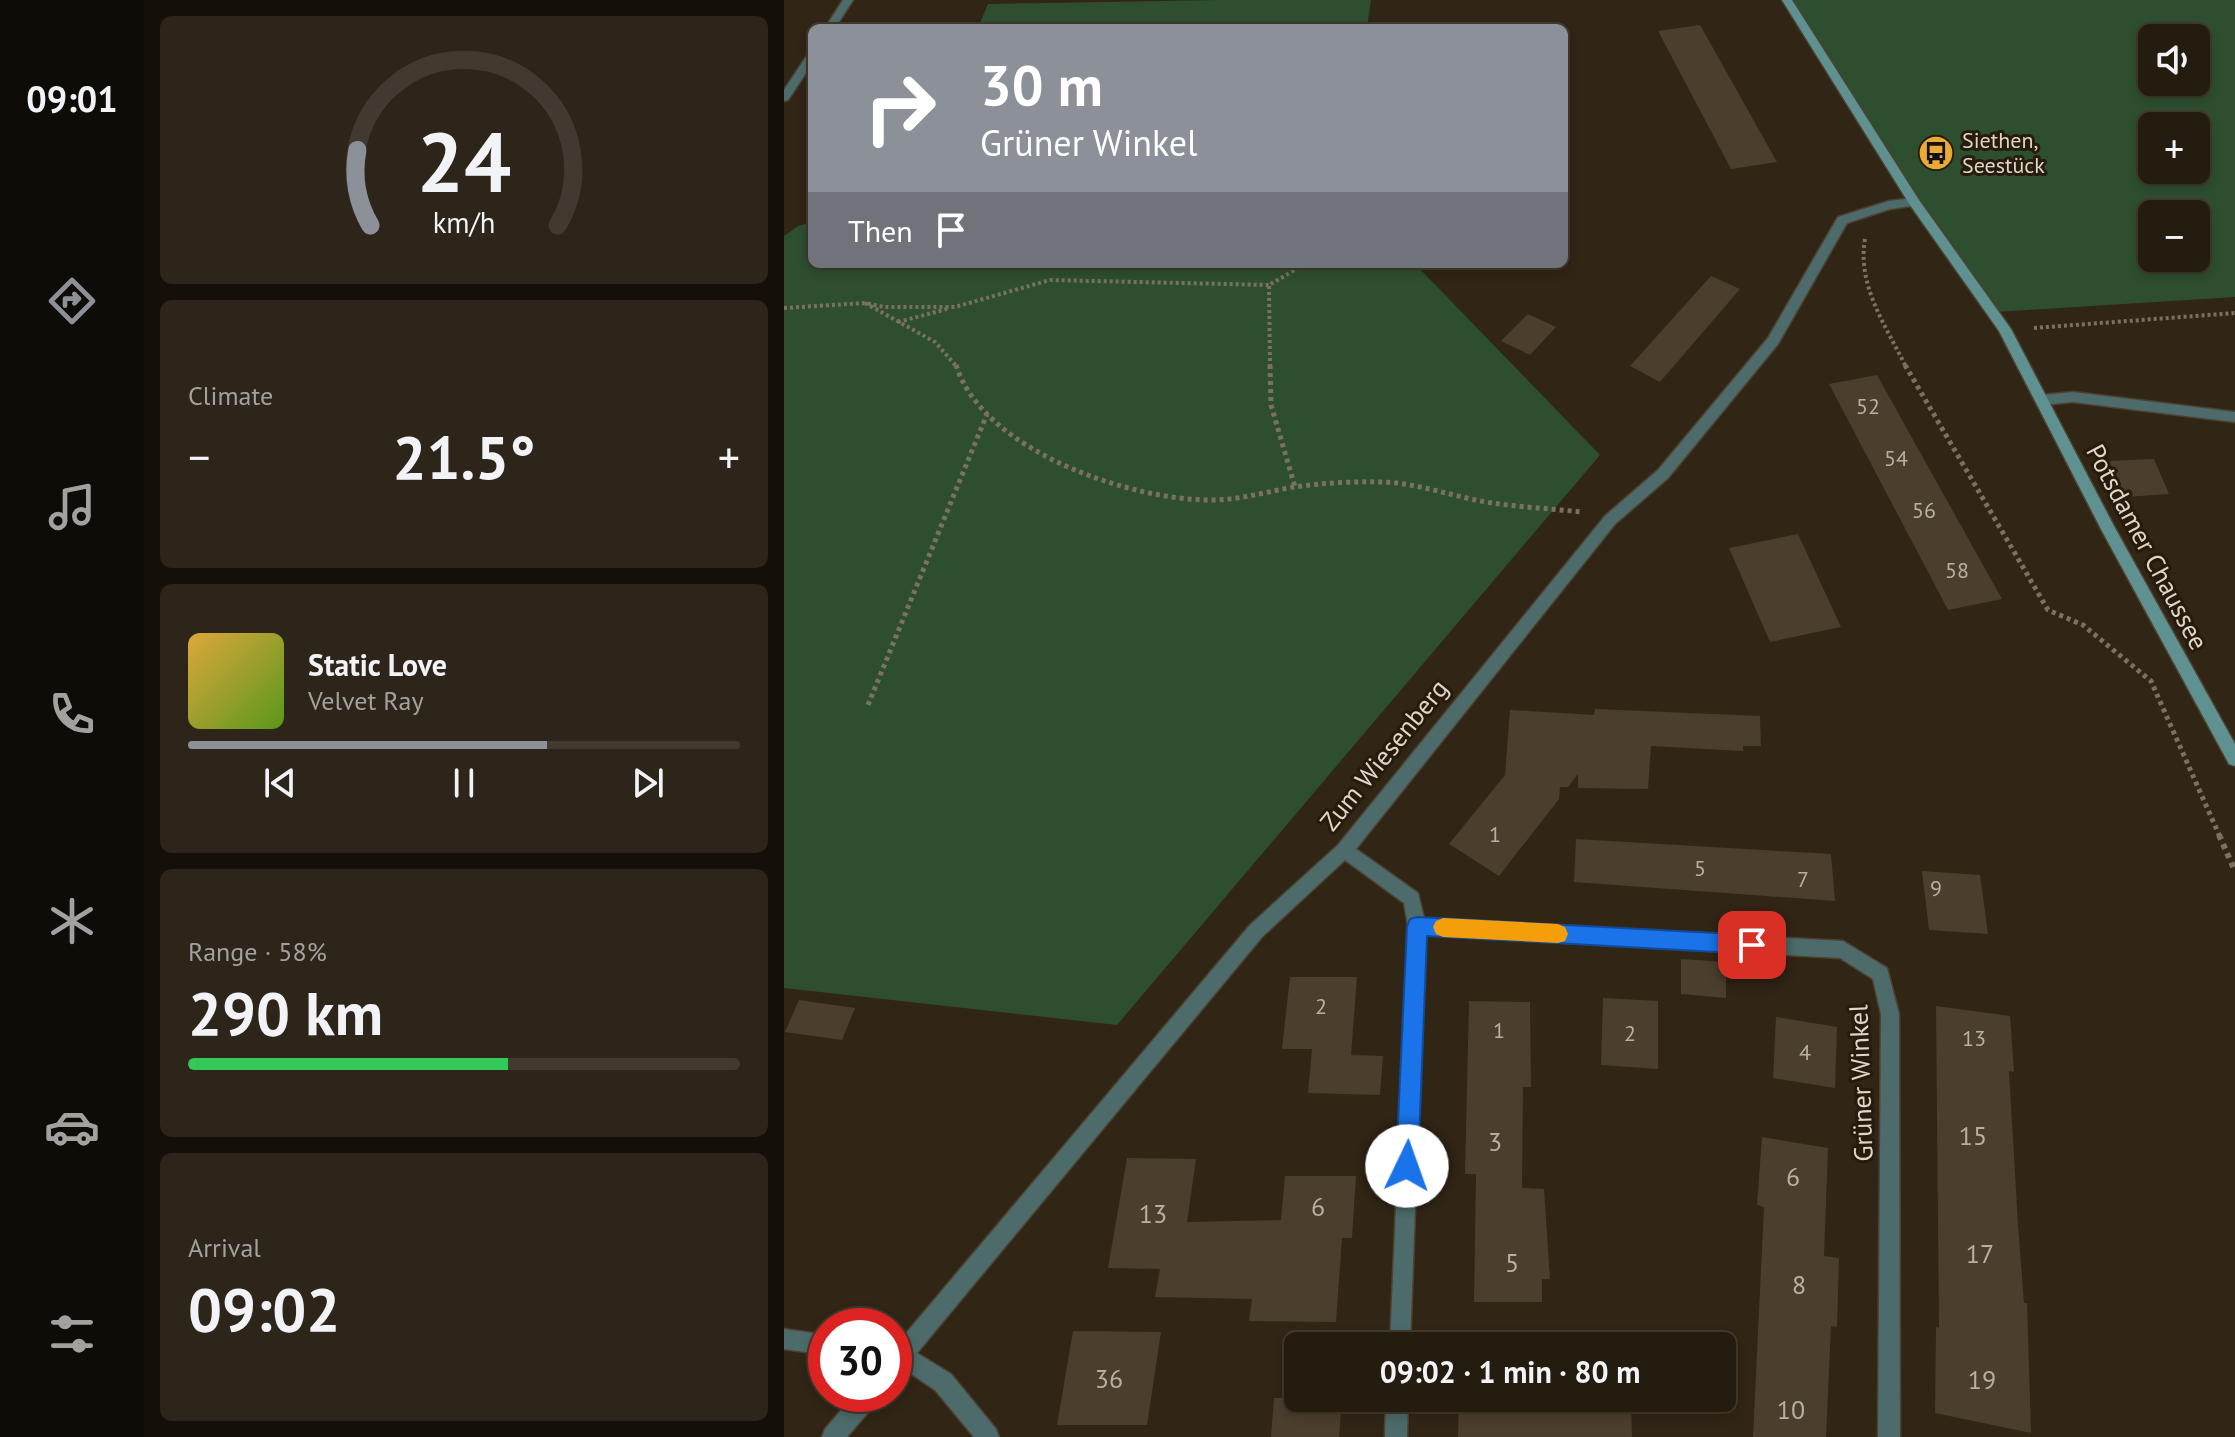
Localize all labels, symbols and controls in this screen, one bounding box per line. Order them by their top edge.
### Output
map controls [2138,24,2210,272]
button: sound [2138,24,2210,96]
text: 30 m [980,49,1103,121]
icon: right [848,56,952,160]
text: 09:01 [26,75,118,122]
text: 24 [417,107,511,215]
button: + [2138,112,2210,184]
text: Grüner Winkel [980,119,1198,166]
place label: Siethen, Seestück [1962,126,2045,179]
bus stop icon: Siethen, Seestück [1917,134,1955,172]
button: − [2138,200,2210,272]
text: km/h [433,204,495,241]
icon: arrive [929,208,973,252]
text: Then [848,211,913,250]
icon: directions [44,273,100,329]
text: Climate [188,379,273,412]
house number: 52 [1856,392,1880,420]
text: 21.5° [392,418,536,496]
text: − [188,428,210,485]
text: + [718,428,740,485]
street label: Potsdamer Chaussee [2079,438,2216,655]
house number: 54 [1884,444,1908,472]
icon: music [44,479,100,535]
house number: 56 [1912,496,1936,524]
house number: 58 [1945,556,1969,584]
text: Static Love [308,645,447,684]
street label: Zum Wiesenberg [1312,672,1455,837]
text: Velvet Ray [308,684,424,717]
icon: phone [44,686,100,742]
icon: previous [258,761,302,805]
icon: pause [442,761,486,805]
icon: next [626,761,670,805]
house number: 1 [1489,820,1501,848]
house number: 5 [1694,854,1706,882]
house number: 7 [1797,865,1809,893]
house number: 9 [1930,874,1942,902]
icon: climate [44,893,100,949]
pin [1718,911,1786,979]
icon: arrive [1730,923,1774,967]
text: Range · 58% [188,935,327,968]
text: 290 km [188,974,383,1052]
house number: 2 [1315,992,1327,1020]
street label: Grüner Winkel [1841,1004,1880,1162]
house number: 1 [1493,1016,1505,1044]
house number: 2 [1624,1019,1636,1047]
house number: 13 [1962,1024,1986,1052]
house number: 4 [1799,1038,1811,1066]
icon: car [44,1099,100,1155]
house number: 15 [1959,1119,1987,1152]
position arrow [1365,1124,1449,1208]
house number: 3 [1488,1125,1502,1158]
house number: 6 [1786,1160,1800,1193]
house number: 6 [1311,1190,1325,1223]
house number: 13 [1139,1197,1167,1230]
text: Arrival [188,1231,261,1264]
house number: 17 [1966,1237,1994,1270]
house number: 5 [1505,1246,1519,1279]
house number: 8 [1792,1268,1806,1301]
text: 09:02 [188,1270,340,1348]
icon: filters [44,1306,100,1362]
speed limit sign: 30 [808,1308,912,1412]
text: 09:02 · 1 min · 80 m [1380,1352,1640,1391]
house number: 36 [1095,1362,1123,1395]
house number: 19 [1968,1363,1996,1396]
house number: 10 [1777,1393,1805,1426]

